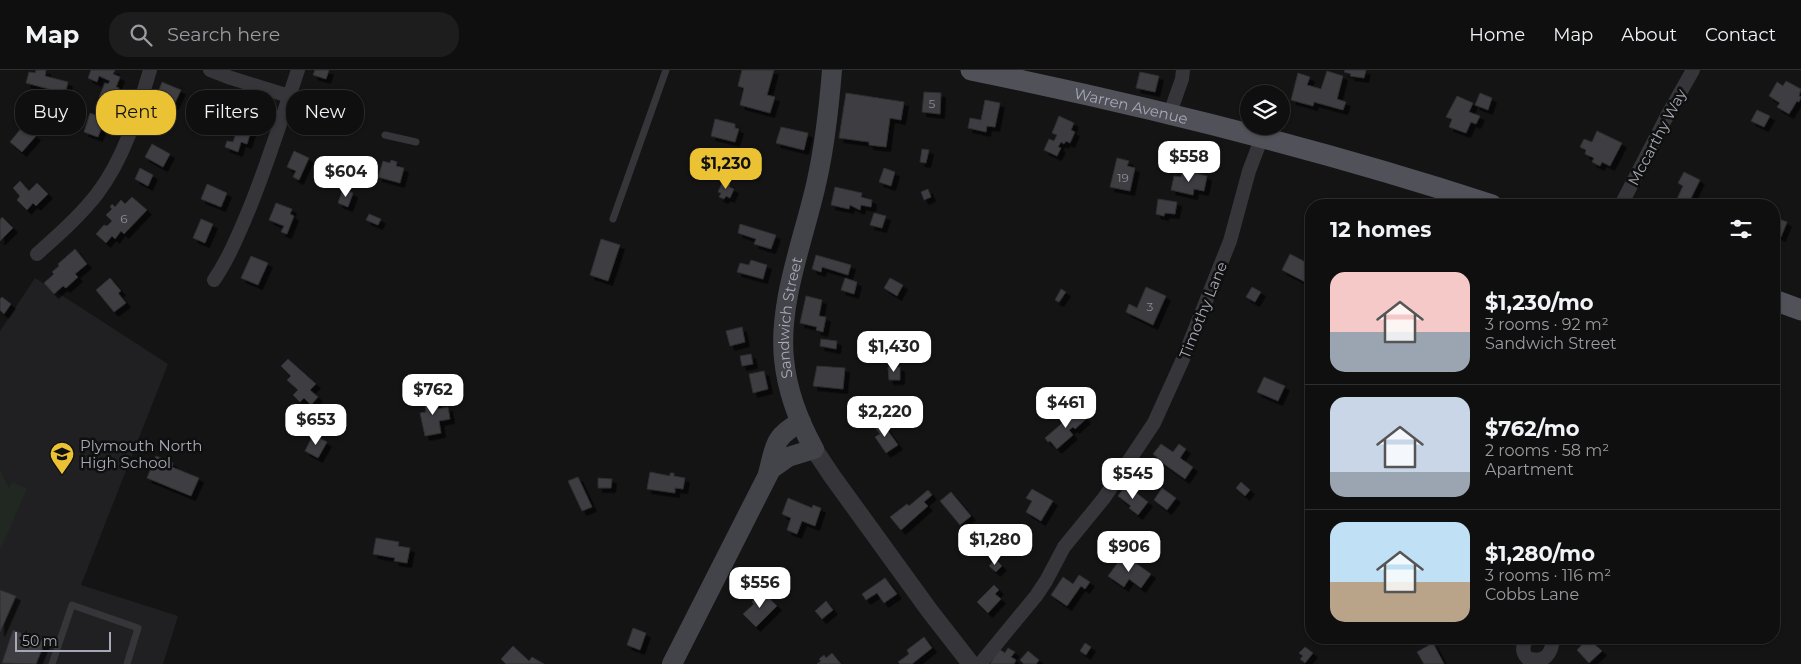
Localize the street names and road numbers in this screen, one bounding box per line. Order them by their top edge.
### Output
street label: Warren Avenue [1072,83,1190,128]
street label: Mccarthy Way [1624,85,1691,189]
street label: Sandwich Street [774,254,806,380]
street label: Timothy Lane [1175,259,1231,361]

